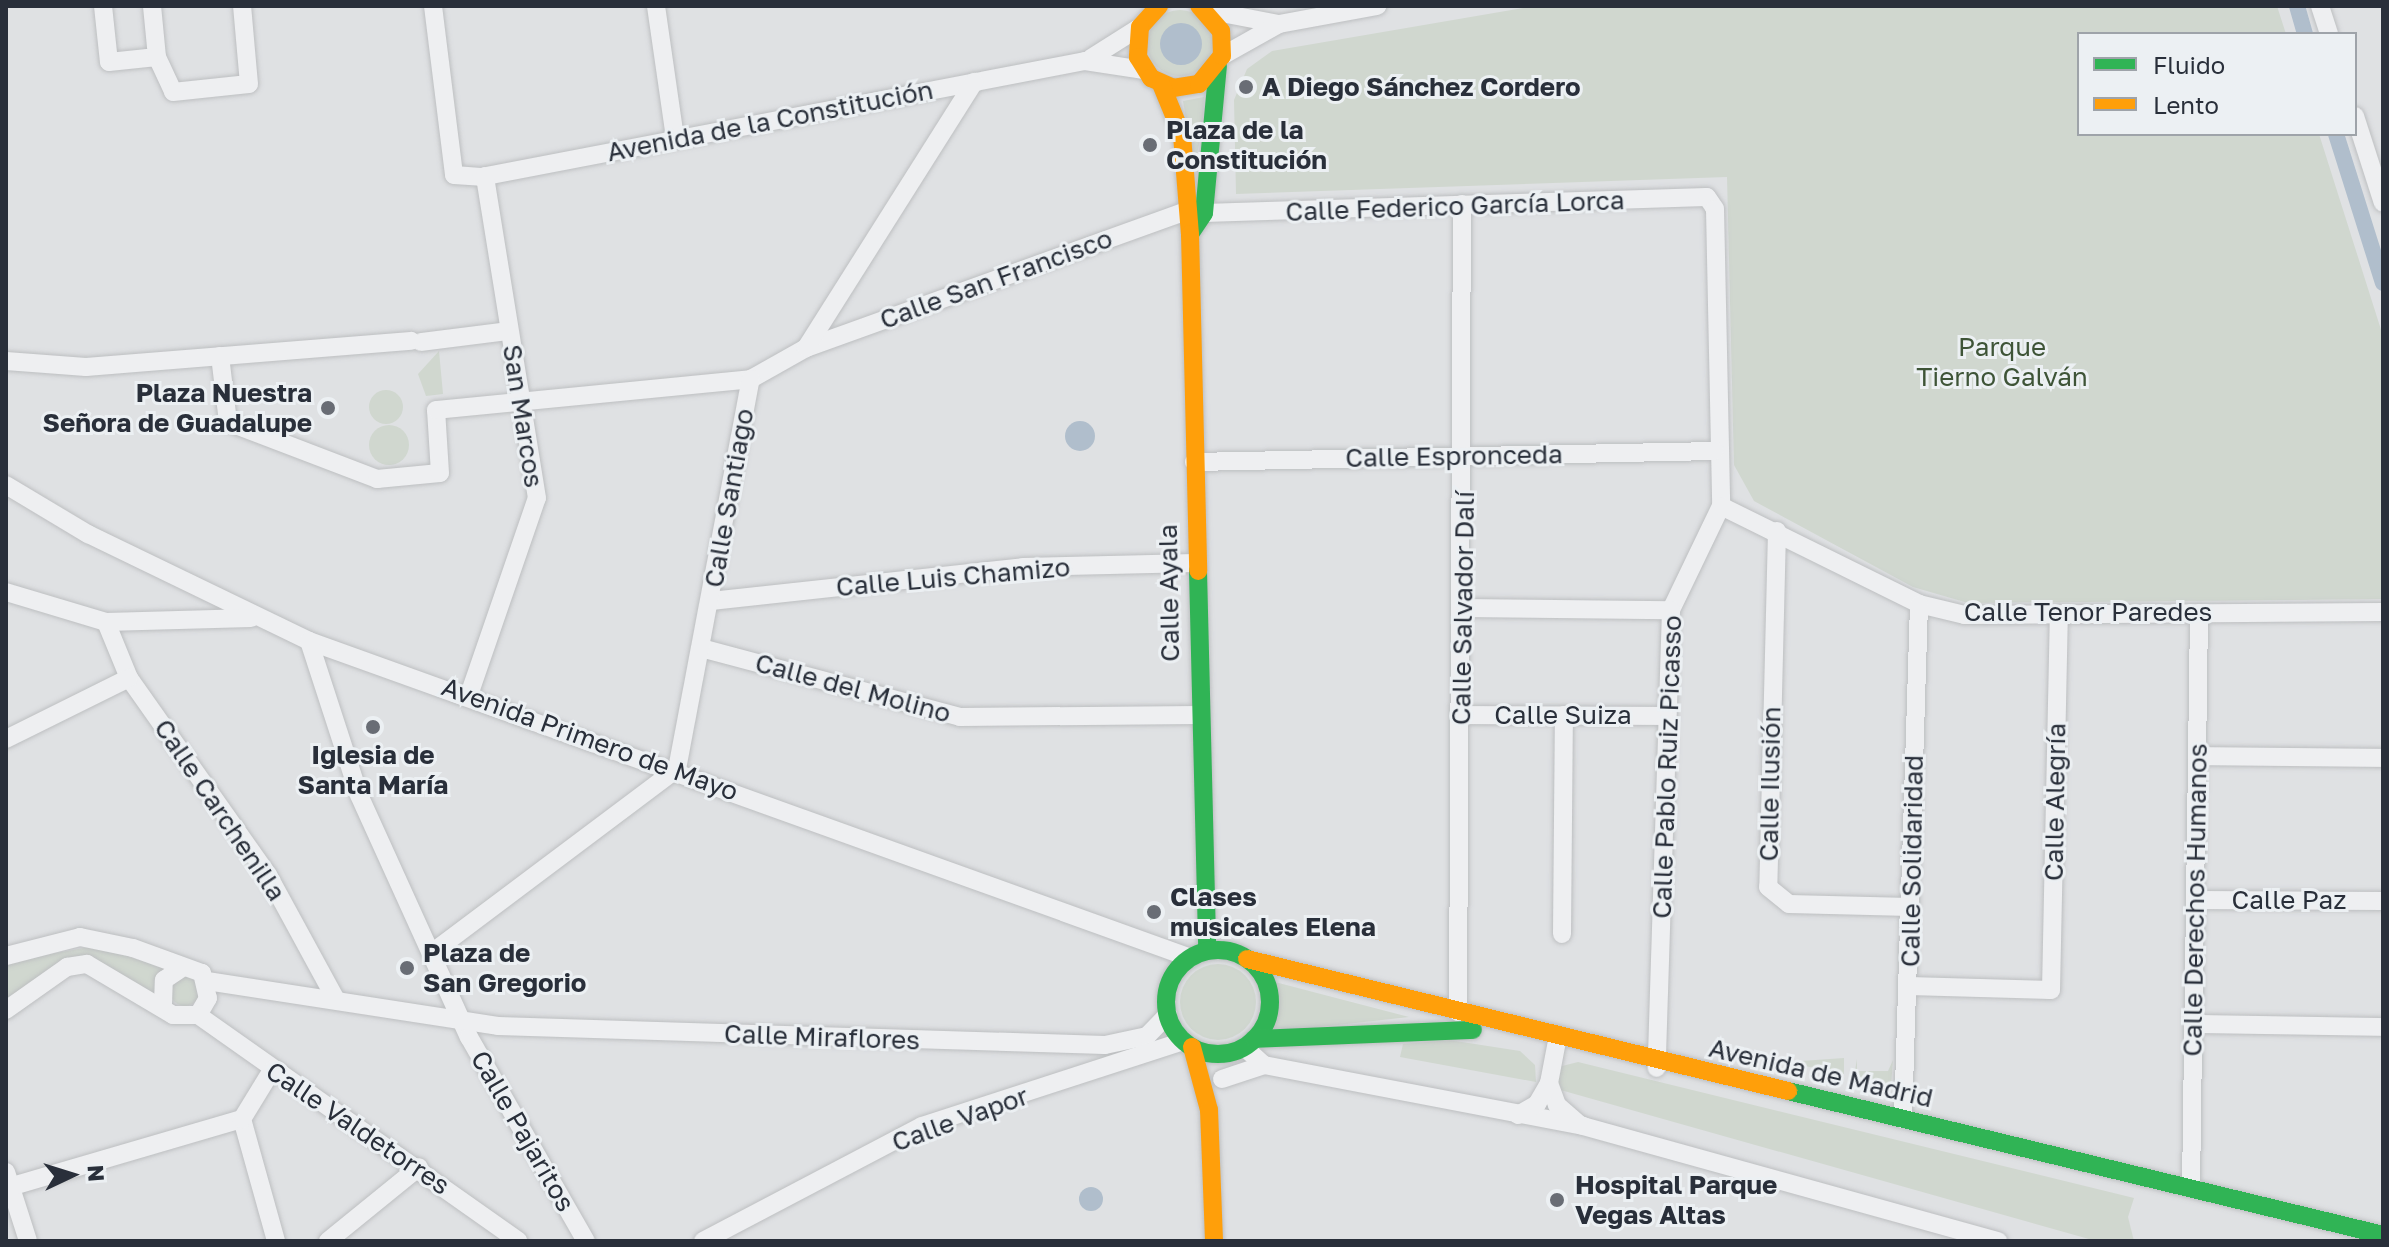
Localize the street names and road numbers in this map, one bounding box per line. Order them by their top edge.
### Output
street label: Avenida de la Constitución [604,74,936,168]
street label: Calle Federico García Lorca [1285,184,1625,228]
street label: Calle San Francisco [876,222,1116,336]
street label: San Marcos [496,342,550,490]
street label: Calle Santiago [698,406,760,590]
street label: Calle Espronceda [1345,439,1563,473]
street label: Calle Salvador Dalí [1445,491,1481,725]
street label: Calle Ayala [1152,524,1186,662]
street label: Calle Luis Chamizo [835,551,1071,603]
street label: Calle Tenor Paredes [1964,596,2212,628]
street label: Calle Pablo Ruiz Picasso [1646,615,1688,919]
street label: Calle del Molino [752,647,954,729]
street label: Avenida Primero de Mayo [438,671,742,807]
street label: Calle Suiza [1494,699,1632,731]
street label: Calle Ilusión [1753,706,1787,862]
street label: Calle Carchenilla [148,713,292,907]
street label: Calle Alegría [2038,723,2072,881]
street label: Calle Derechos Humanos [2177,743,2213,1057]
street label: Calle Solidaridad [1895,755,1929,967]
street label: Calle Paz [2231,884,2347,916]
street label: Calle Miraflores [723,1018,921,1056]
street label: Avenida de Madrid [1706,1032,1936,1114]
street label: Calle Pajaritos [464,1045,582,1217]
street label: Calle Valdetorres [260,1055,456,1201]
street label: Calle Vapor [888,1080,1032,1158]

